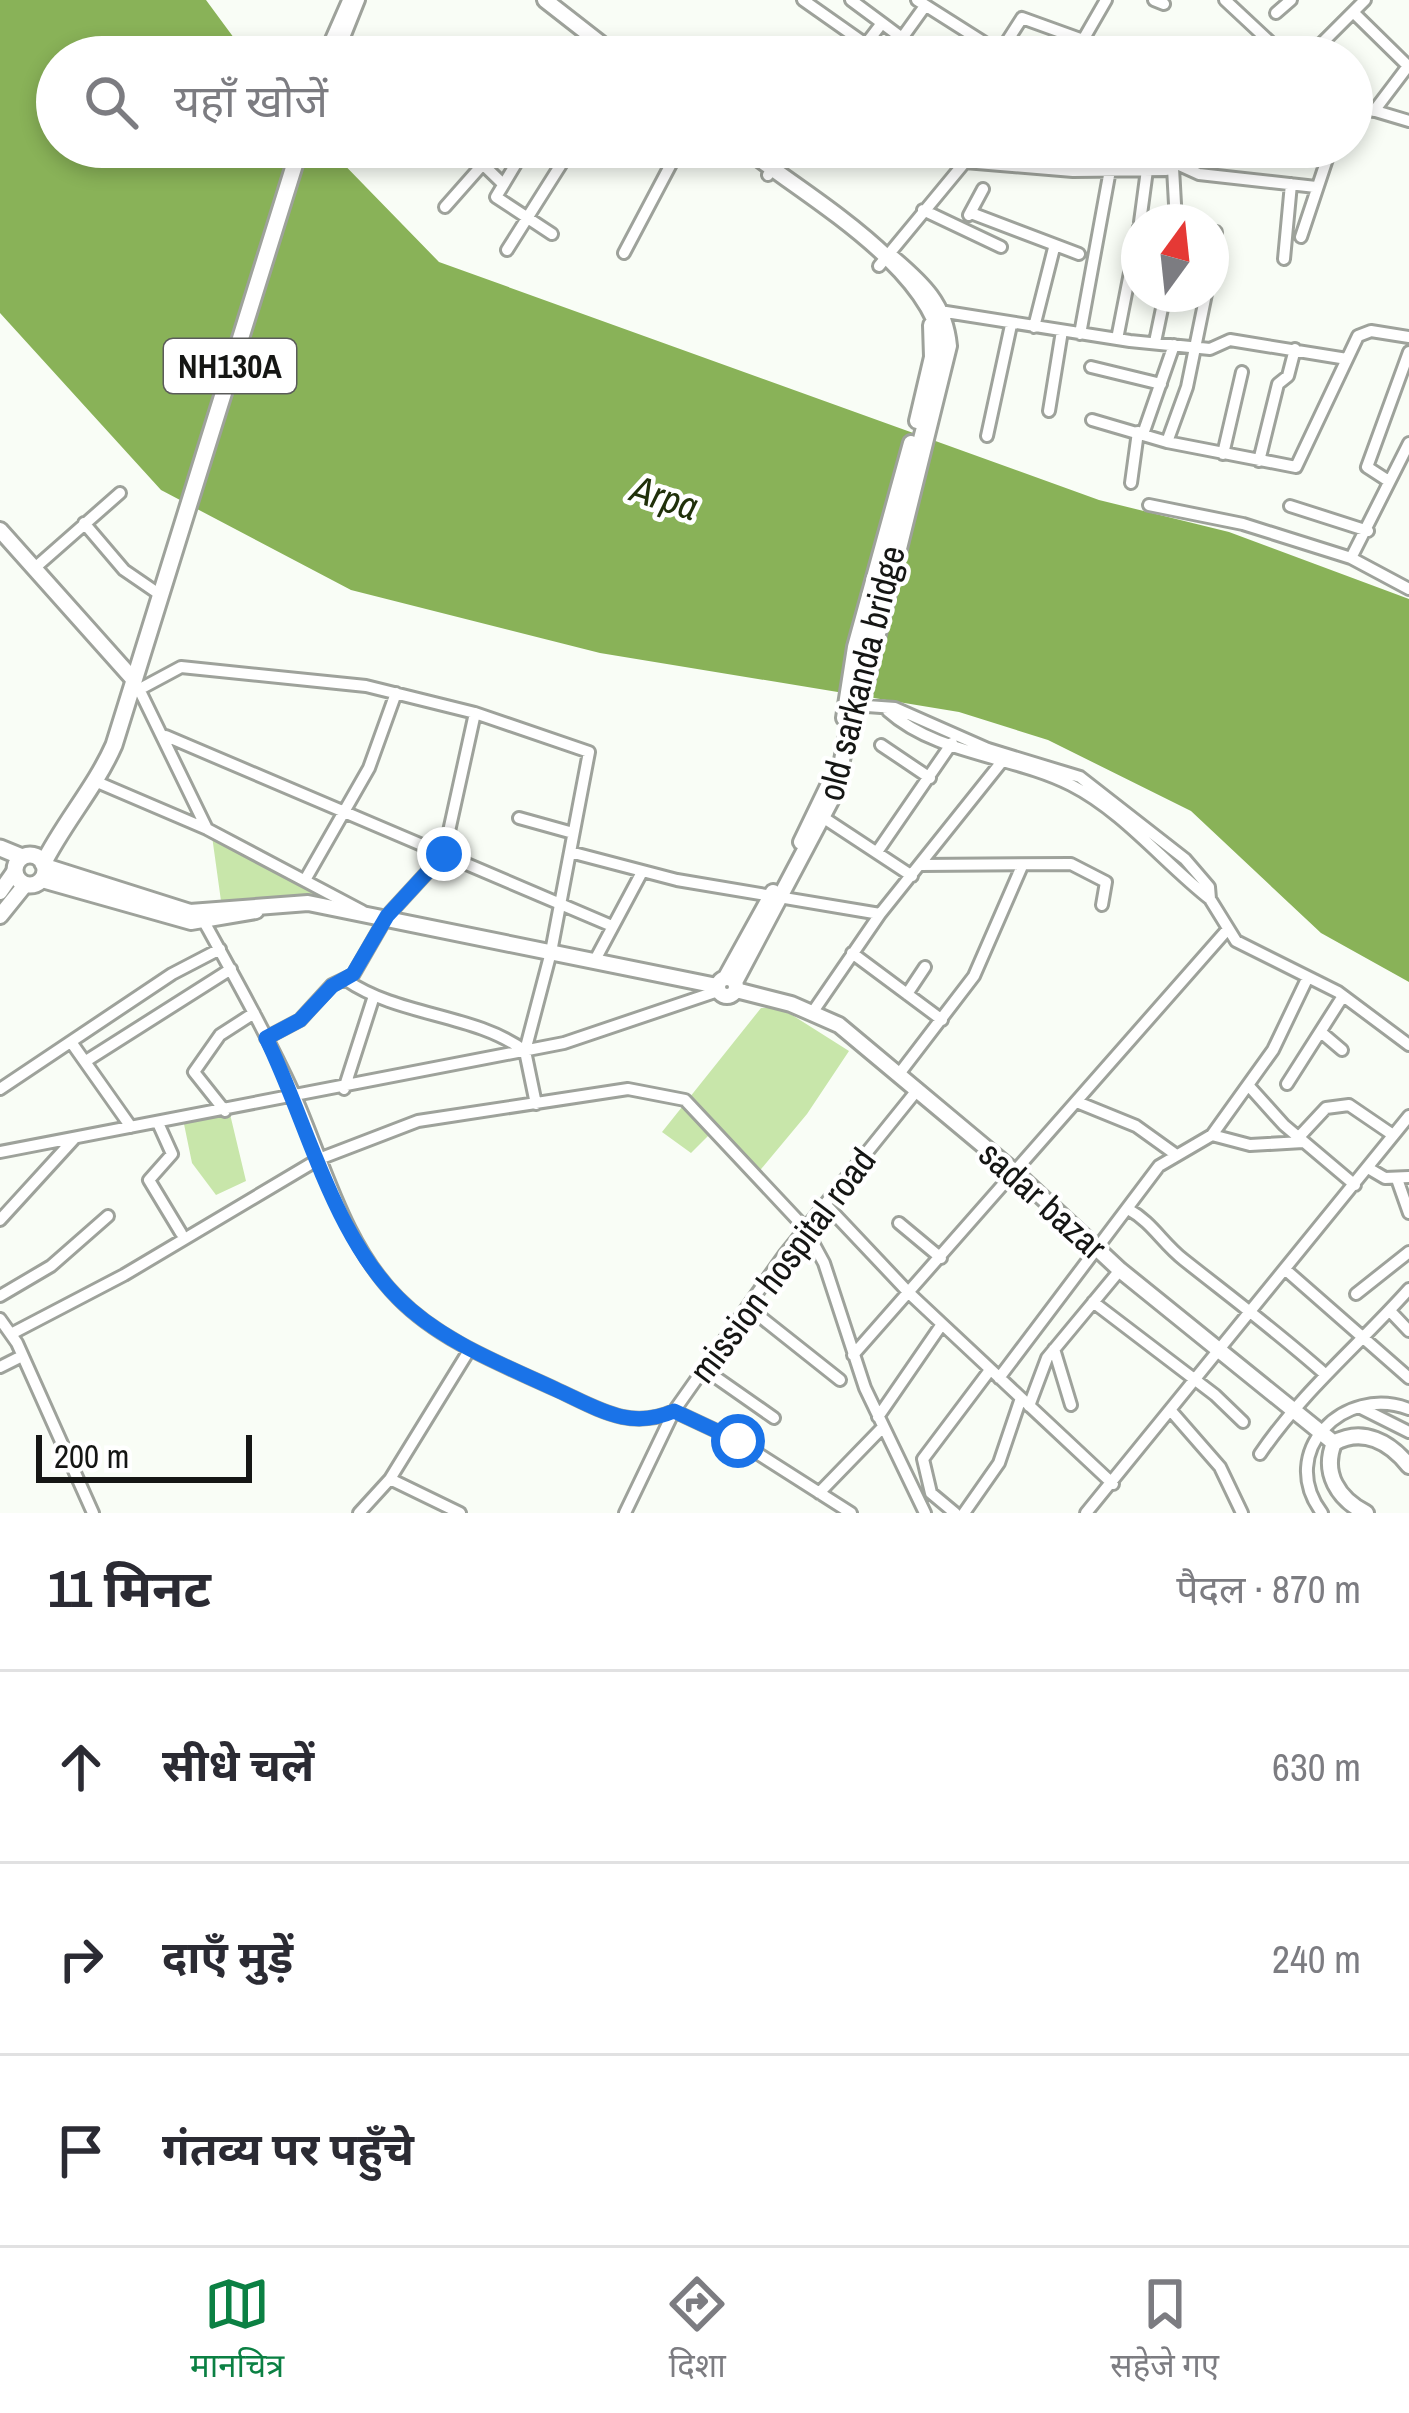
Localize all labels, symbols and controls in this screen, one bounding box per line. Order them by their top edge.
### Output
search box [36,36,1373,168]
icon: search [78,69,144,135]
text: यहाँ खोजें [174,70,328,131]
north arrow [1121,204,1229,312]
road number: NH130A [164,339,296,393]
water label: Arpa [623,461,705,532]
street label: old sarkanda bridge [806,541,916,805]
route end [417,827,471,881]
street label: sadar bazar [969,1130,1117,1270]
street label: mission hospital road [678,1138,886,1392]
route start [711,1414,765,1468]
scale bar [36,1429,252,1482]
text: 200 m [54,1434,129,1478]
text: 11 मिनट [48,1554,211,1623]
text: पैदल · 870 m [1176,1563,1361,1615]
icon: ahead [48,1734,114,1800]
text: सीधे चलें [162,1734,314,1795]
text: 630 m [1272,1741,1361,1793]
icon: right [48,1926,114,1992]
text: दाएँ मुड़ें [162,1926,293,1987]
text: 240 m [1272,1933,1361,1985]
icon: arrive [48,2118,114,2184]
text: गंतव्य पर पहुँचे [162,2118,414,2179]
tab: मानचित्र [190,2271,284,2390]
tab: दिशा [664,2271,730,2390]
tab: सहेजे गए [1110,2271,1219,2390]

